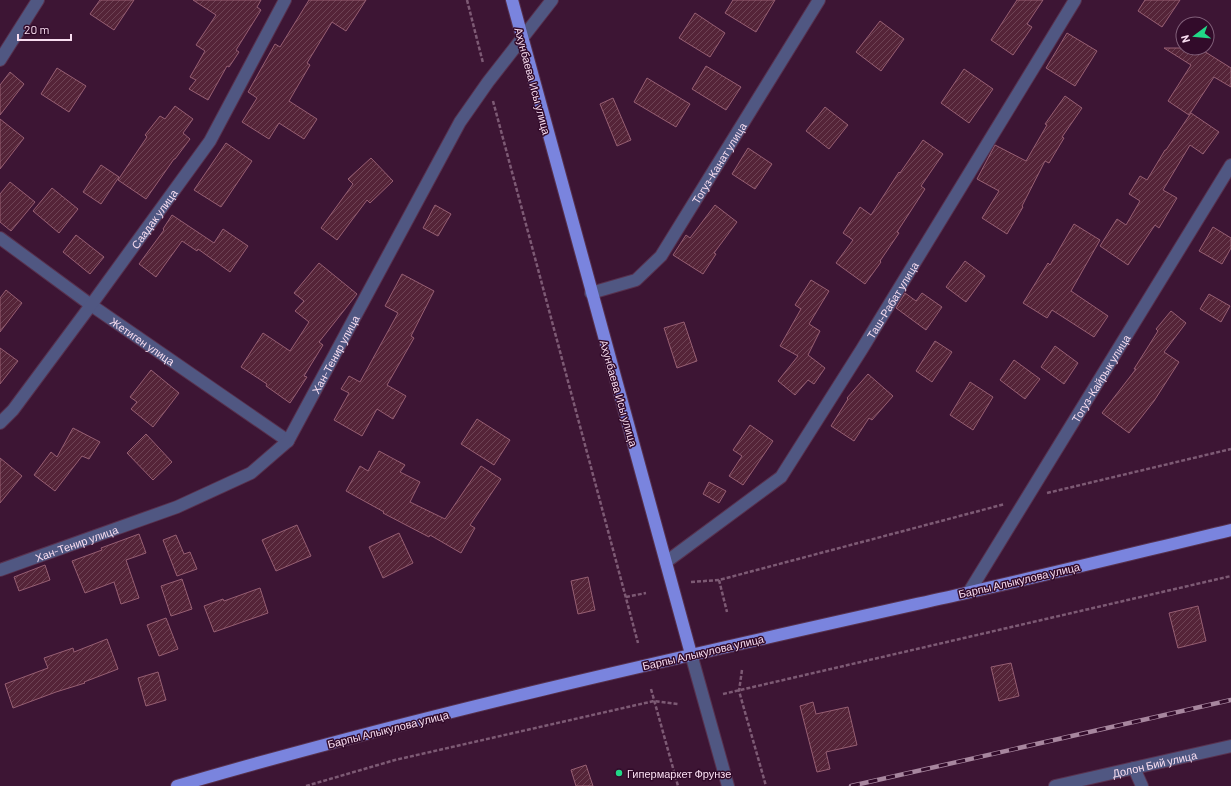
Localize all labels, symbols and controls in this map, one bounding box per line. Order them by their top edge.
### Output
scale bar [18,16,71,42]
north arrow [1175,16,1215,56]
text: 20 m [24,22,50,36]
street label: Ахунбаева Исы улица [512,26,554,137]
text: N [1178,34,1192,44]
street label: Тогуз-Канат улица [689,119,749,206]
street label: Саадак улица [128,186,180,251]
street label: Таш-Рабат улица [863,258,921,341]
street label: Хан-Тенир улица [309,312,362,395]
street label: Жетиген улица [108,314,178,368]
street label: Тогуз-Кайрык улица [1068,331,1133,424]
street label: Ахунбаева Исы улица [598,338,641,449]
street label: Хан-Тенир улица [33,522,120,564]
street label: Барпы Алыкулова улица [957,559,1082,600]
street label: Барпы Алыкулова улица [641,631,766,672]
street label: Барпы Алыкулова улица [326,707,451,750]
street label: Долон Бий улица [1111,747,1199,779]
place label: Гипермаркет Фрунзе [627,767,731,780]
marker: Гипермаркет Фрунзе [614,768,624,778]

